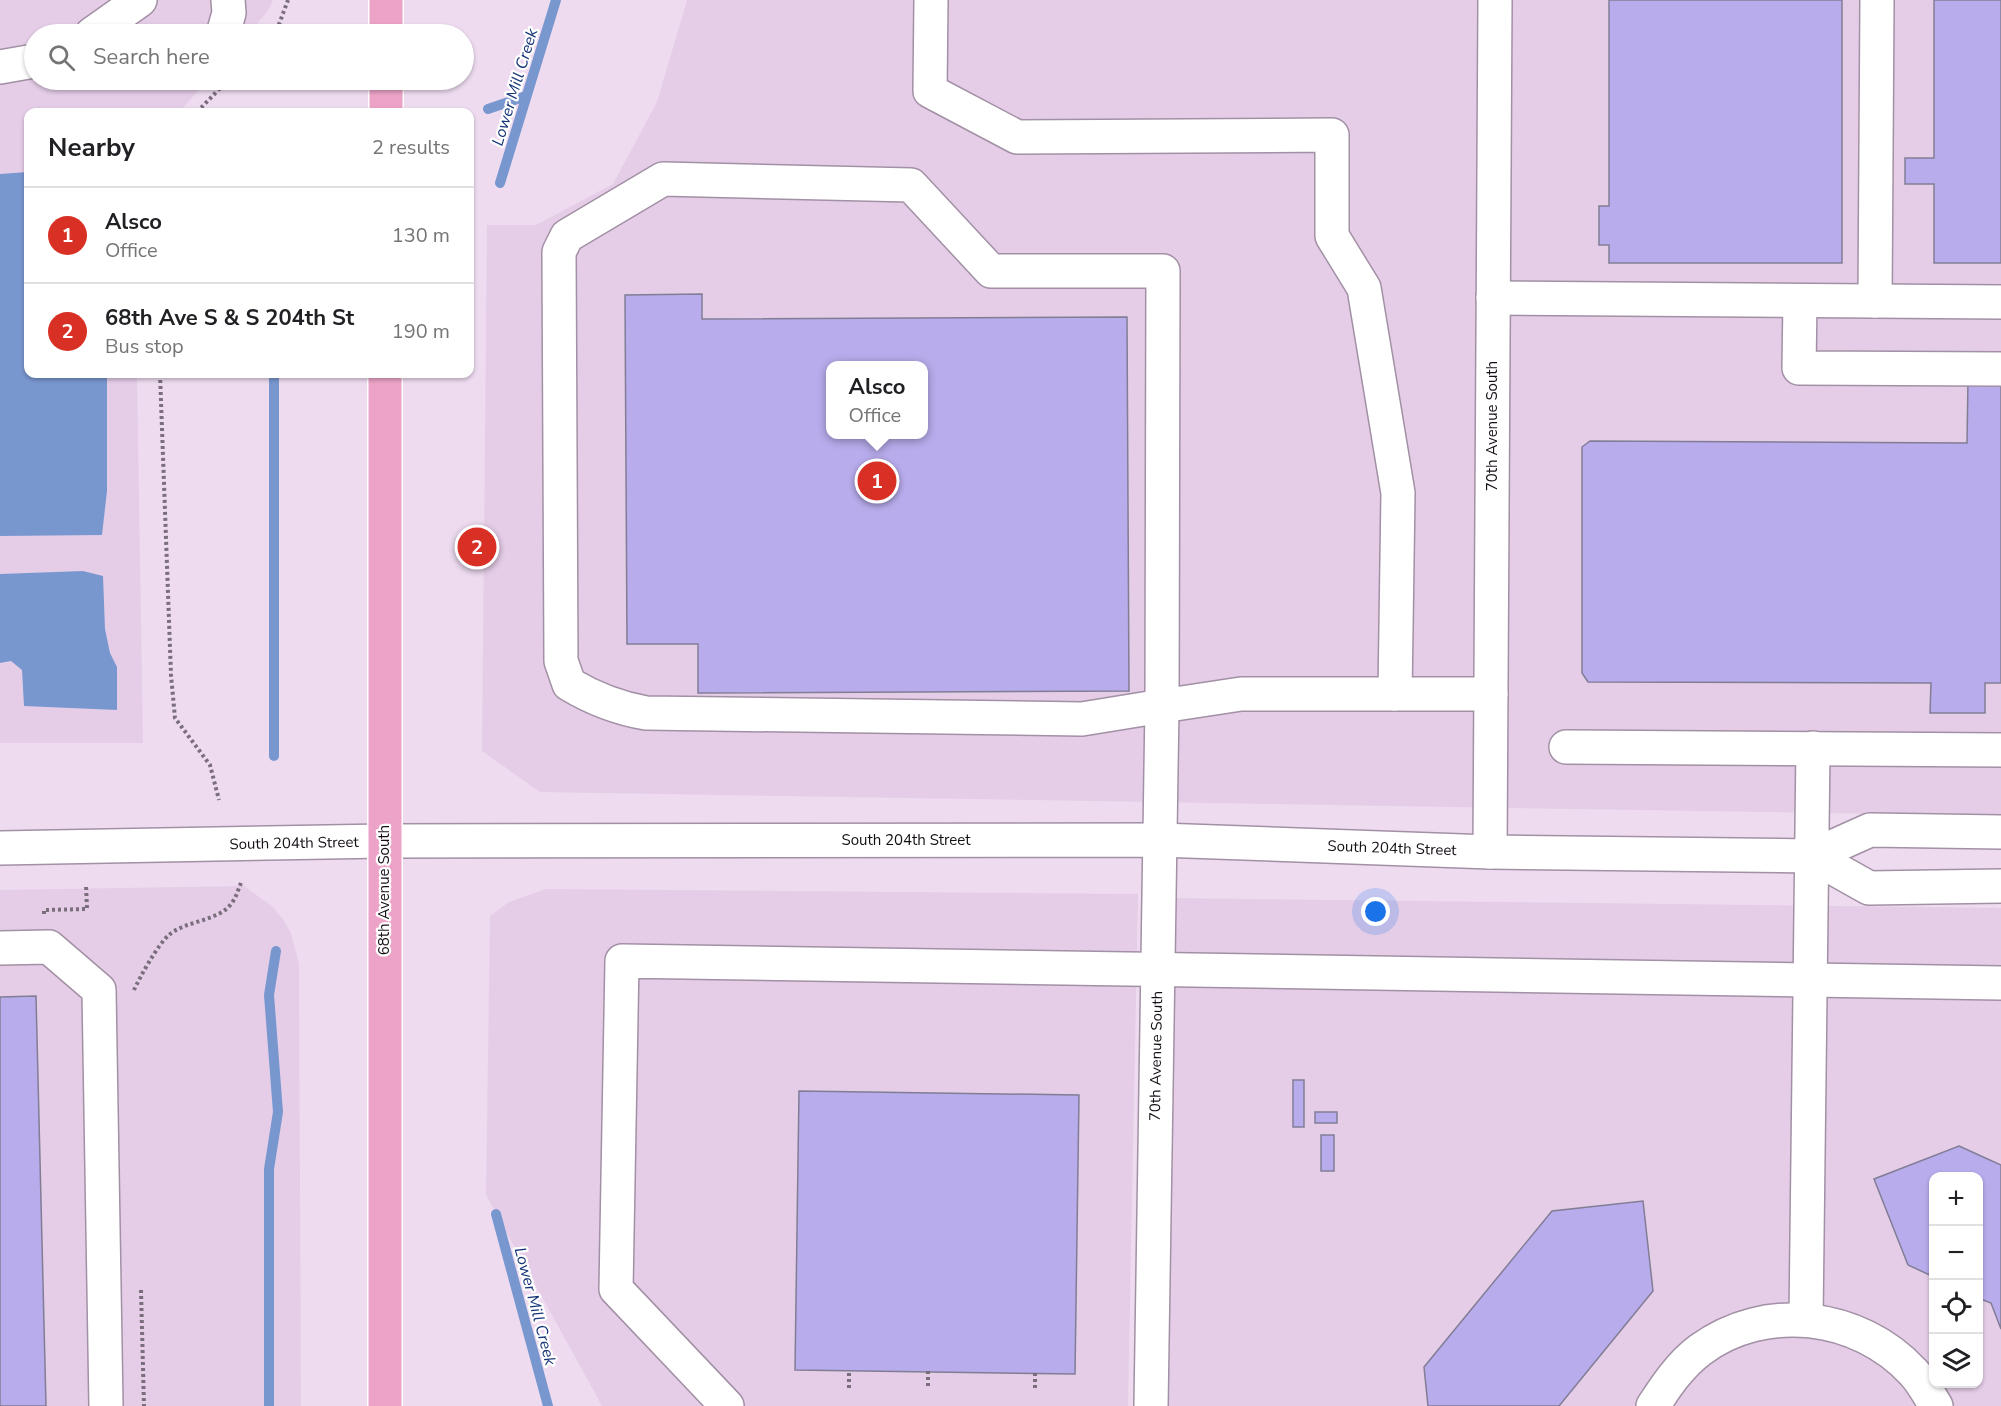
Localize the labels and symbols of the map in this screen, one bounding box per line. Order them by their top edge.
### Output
water label: Lower Mill Creek [487,25,544,149]
street label: 70th Avenue South [1482,361,1502,491]
pin: 1 [858,458,896,504]
pin: 2 [458,524,496,570]
street label: 68th Avenue South [374,825,394,955]
street label: South 204th Street [841,830,971,850]
street label: South 204th Street [229,832,359,854]
street label: South 204th Street [1327,836,1458,860]
your location [1361,897,1390,926]
street label: 70th Avenue South [1145,991,1167,1121]
water label: Lower Mill Creek [509,1245,562,1369]

